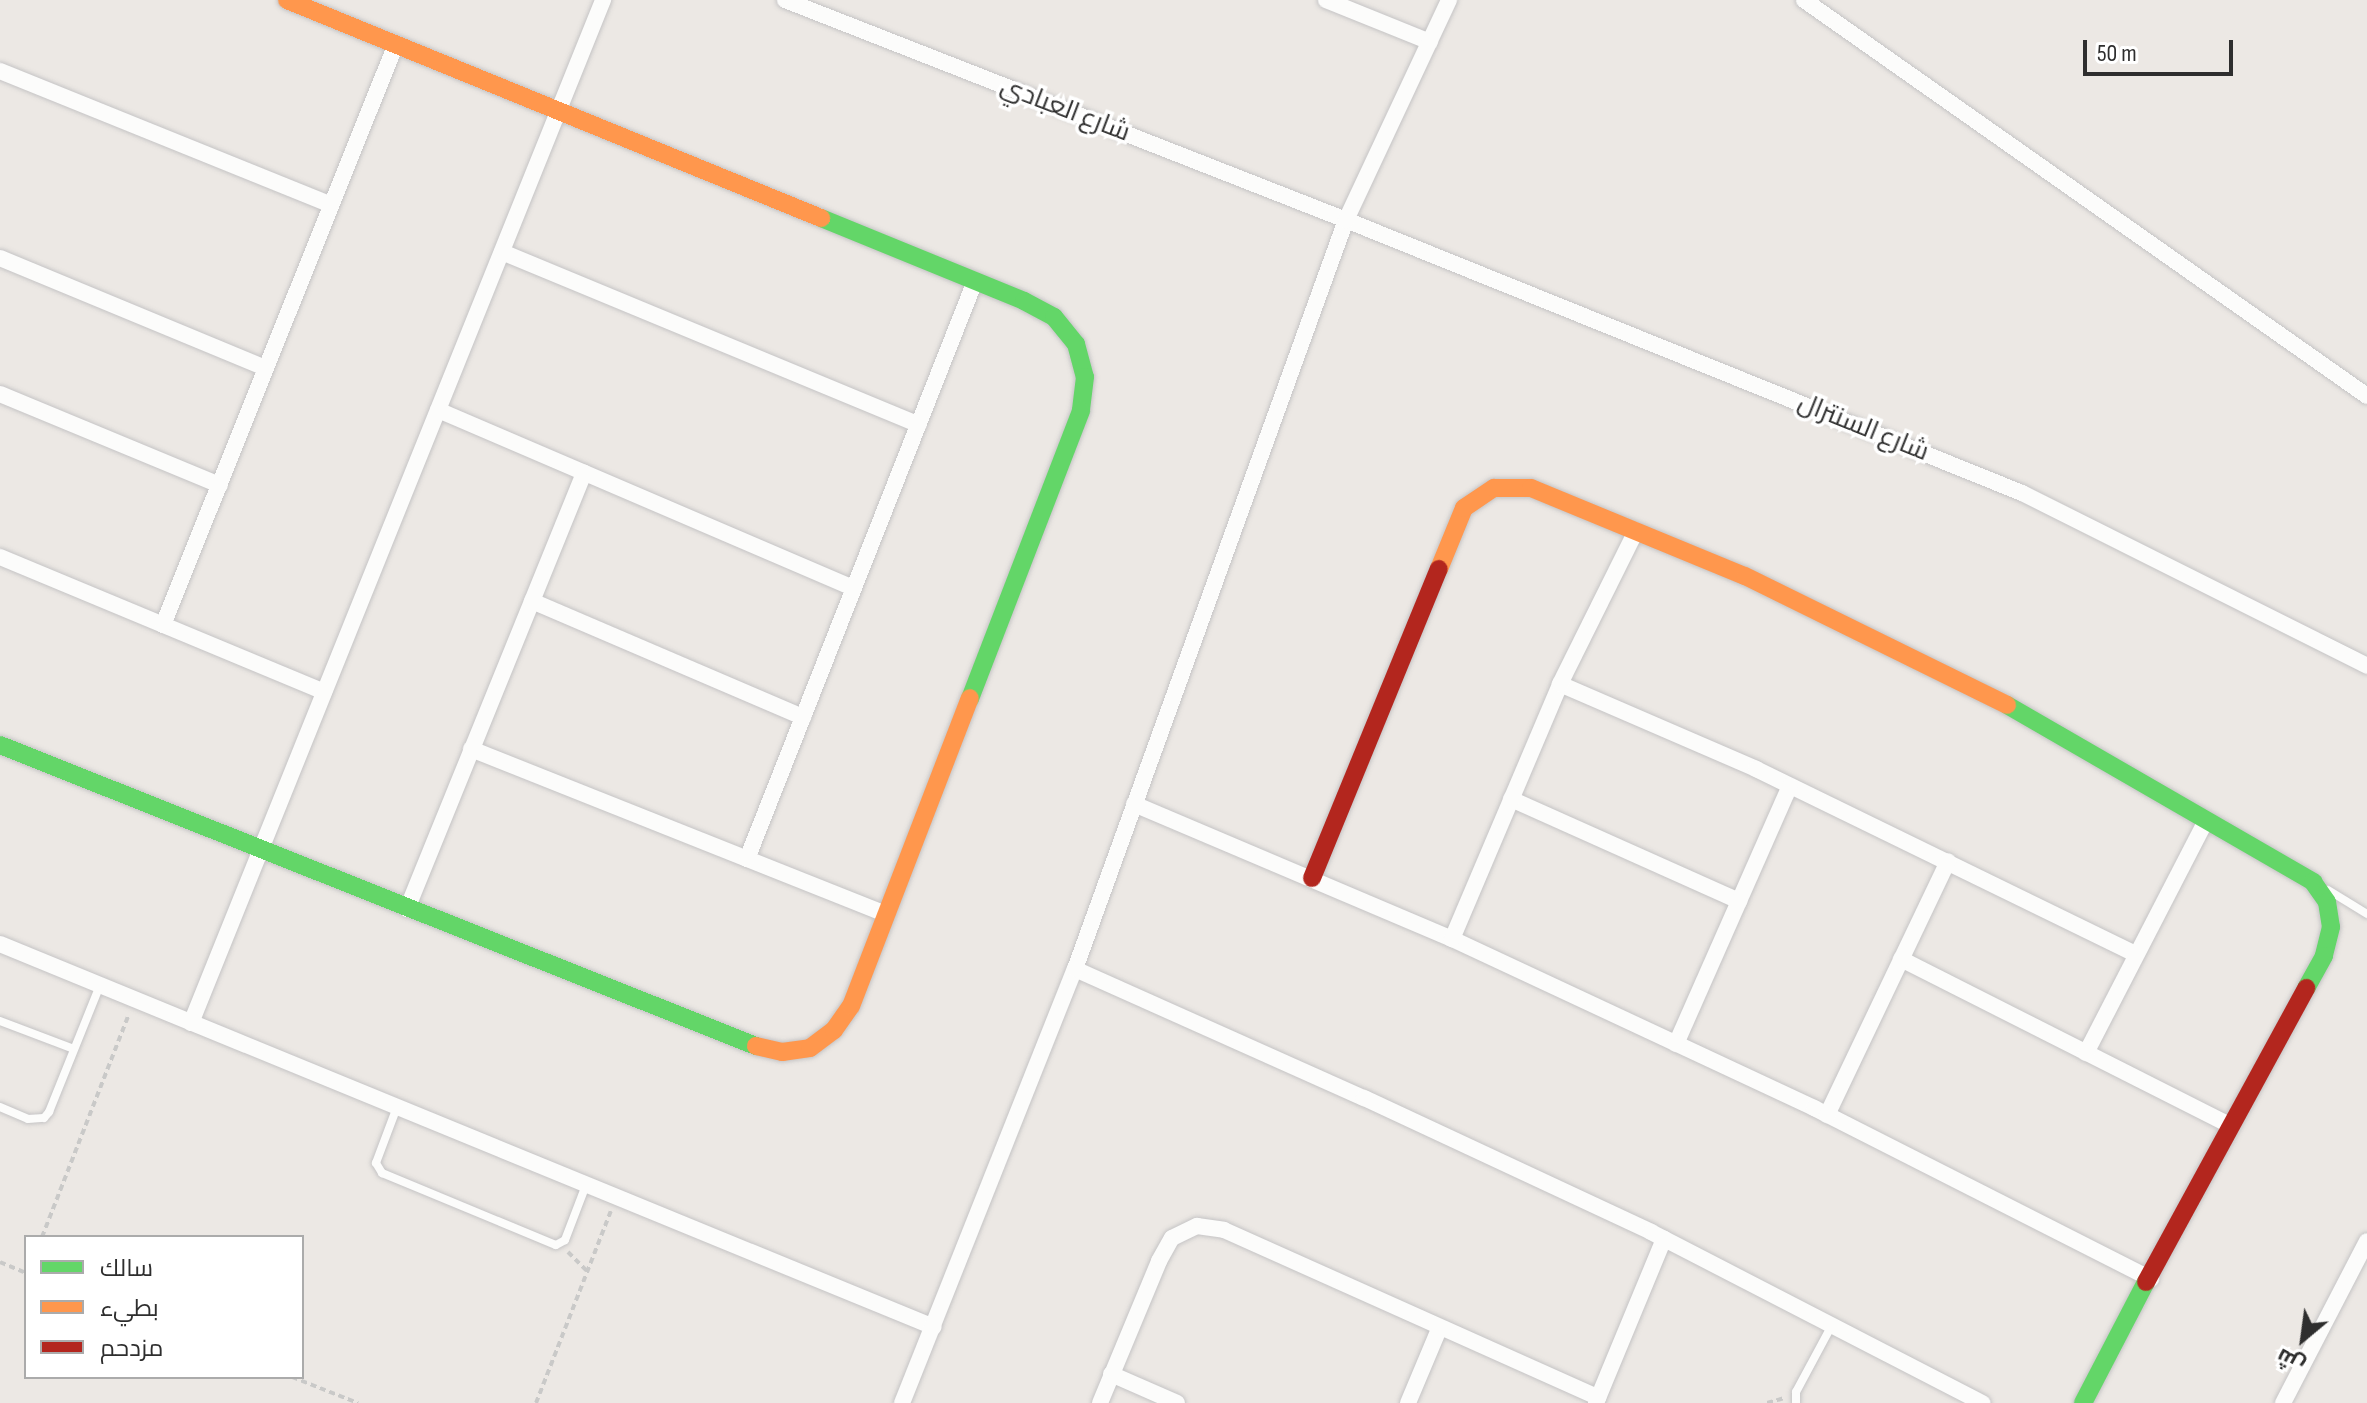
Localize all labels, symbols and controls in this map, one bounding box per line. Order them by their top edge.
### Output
scale bar [2087,24,2237,74]
text: 50 m [2097,39,2137,68]
street label: شارع العبادي [996,71,1134,149]
street label: شارع السنترال [1793,388,1933,468]
legend [24,1235,304,1379]
text: سالك [100,1254,153,1283]
text: بطيء [100,1294,159,1323]
north arrow [2263,1299,2343,1379]
text: مزدحم [100,1334,163,1363]
text: ش [2272,1342,2310,1379]

